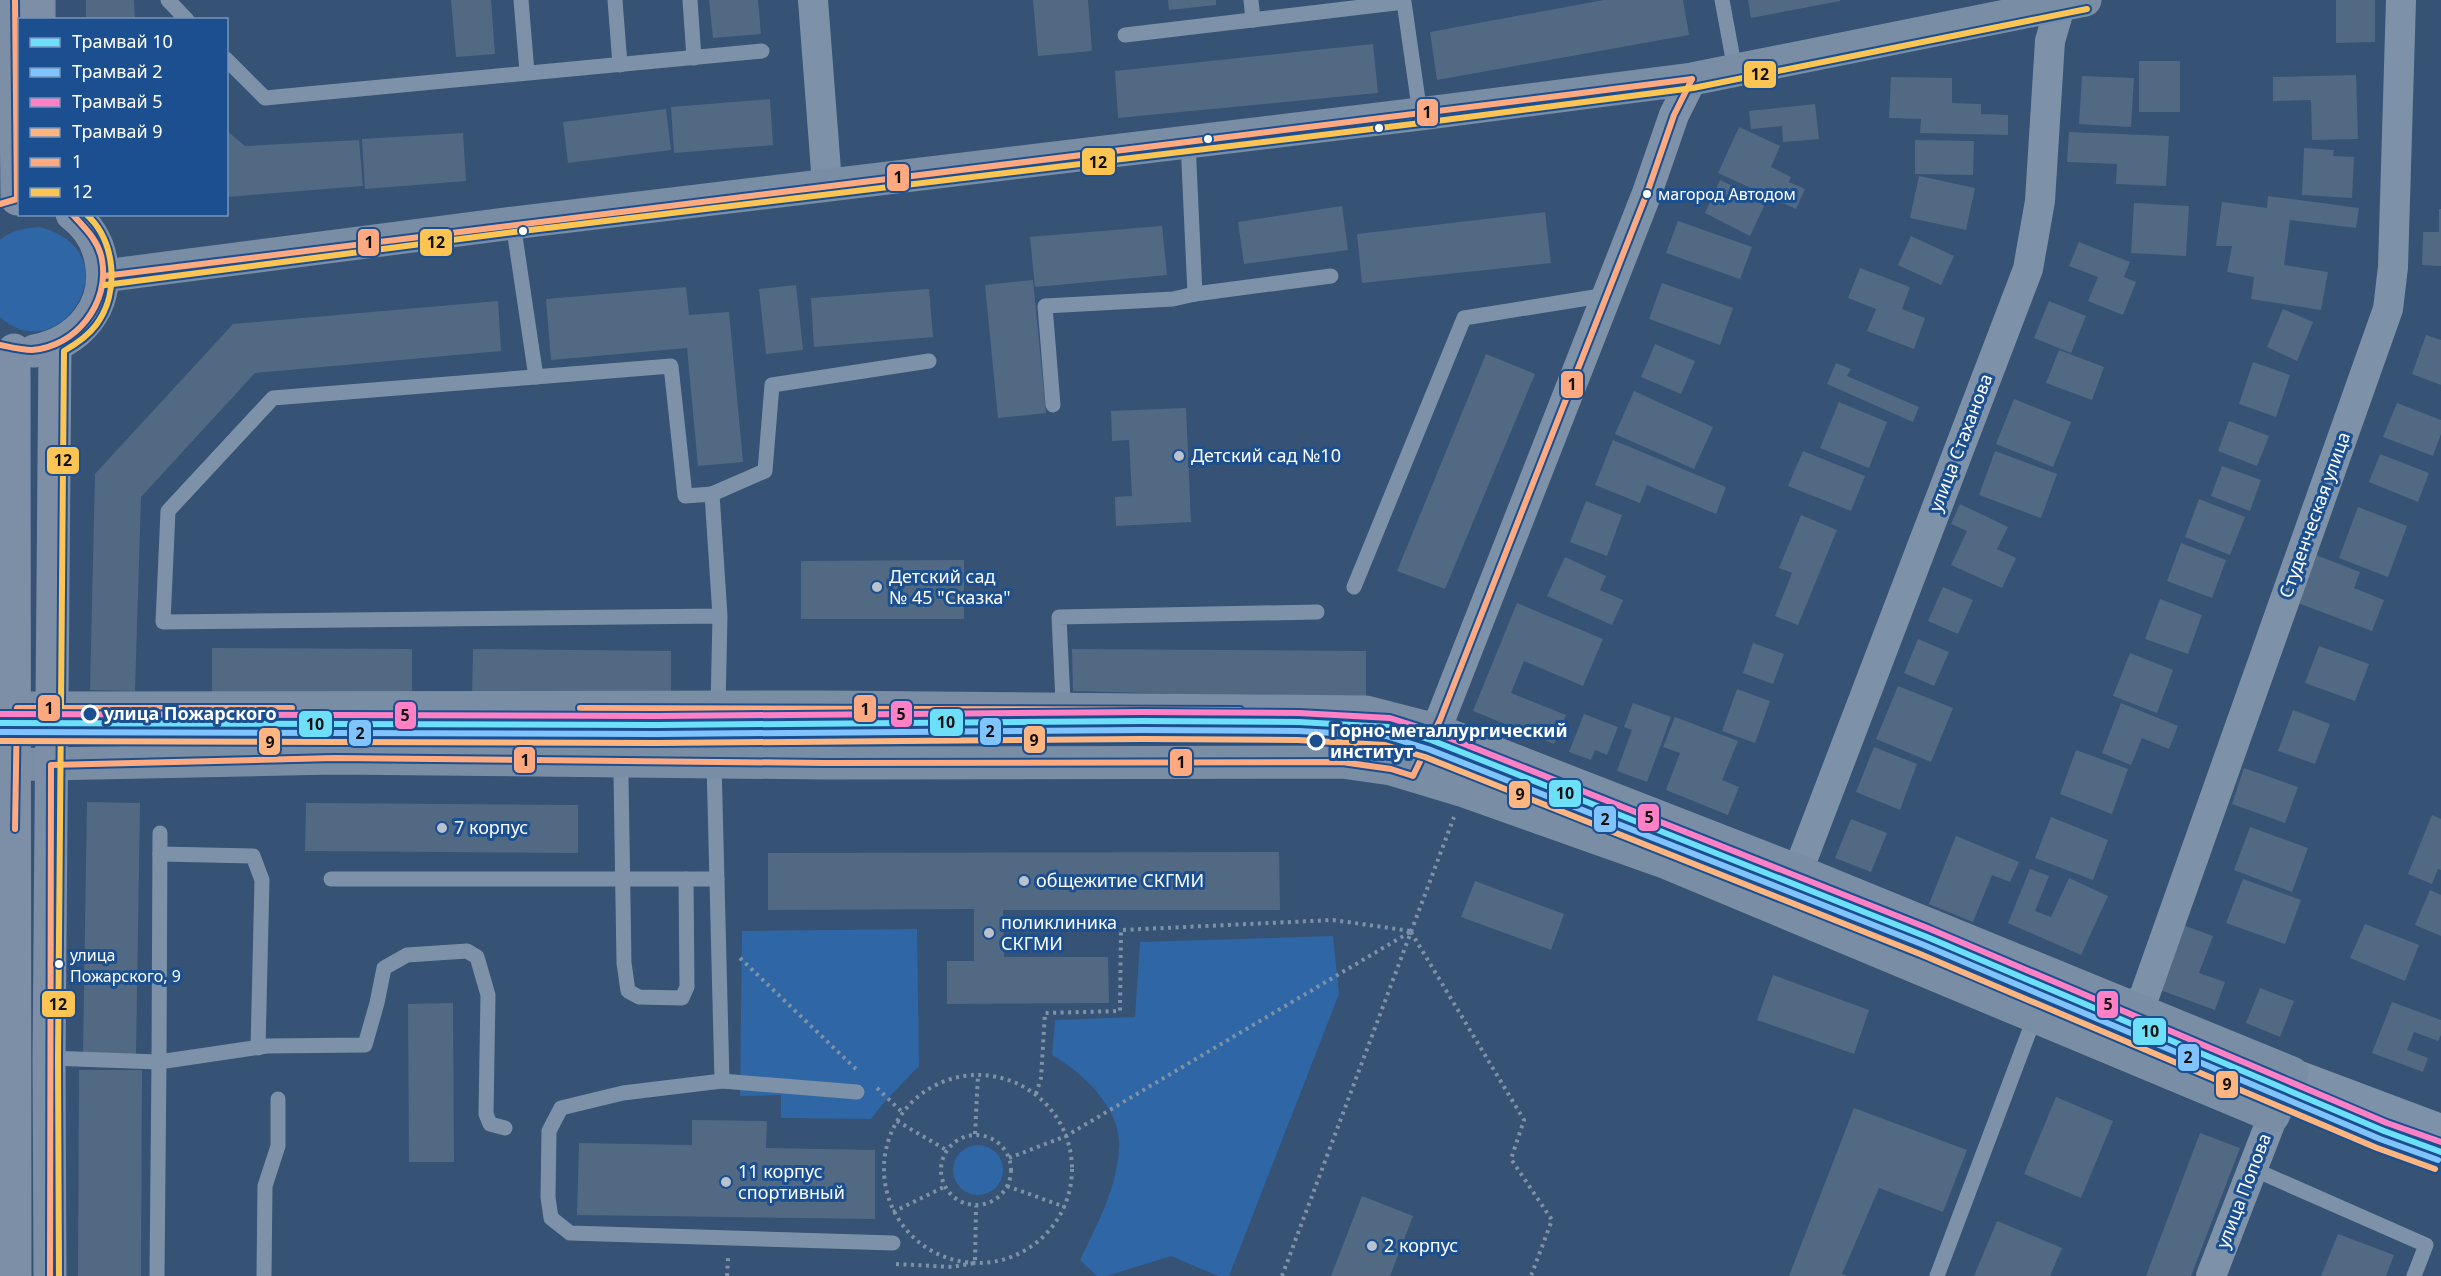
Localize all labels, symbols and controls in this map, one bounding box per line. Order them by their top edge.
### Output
legend [18,18,228,216]
text: Трамвай 10 [72,29,173,53]
text: Трамвай 2 [72,59,163,83]
line badge: 12 [1743,60,1777,89]
text: 12 [1751,63,1769,85]
text: Трамвай 5 [72,89,163,113]
line badge: 1 [1416,98,1439,127]
text: 1 [1422,101,1432,123]
text: Трамвай 9 [72,119,163,143]
unlabelled marker [1373,122,1385,134]
unlabelled marker [1202,133,1214,145]
line badge: 12 [1081,147,1116,176]
text: 1 [72,149,82,173]
text: 12 [1089,151,1107,173]
line badge: 1 [886,163,910,192]
text: 1 [893,166,903,188]
text: 12 [72,179,93,203]
place label: магород Автодом [1658,183,1796,205]
marker: магород Автодом [1641,188,1653,200]
unlabelled marker [517,225,529,237]
line badge: 1 [357,228,380,257]
line badge: 12 [419,228,453,257]
text: 1 [364,231,374,253]
text: 12 [427,231,445,253]
line badge: 1 [1560,370,1584,399]
street label: улица Стаханова [1923,370,1997,515]
text: 1 [1567,373,1577,395]
street label: Студенческая улица [2273,428,2355,601]
place label: Детский сад №10 [1191,443,1341,467]
line badge: 12 [46,446,80,475]
text: 12 [54,449,72,471]
marker: Детский сад №10 [1172,449,1186,463]
place label: Детский сад № 45 "Сказка" [889,564,1011,609]
marker: Детский сад № 45 "Сказка" [870,580,884,594]
line badge: 1 [37,694,61,722]
line badge: 1 [853,694,877,723]
text: 1 [44,697,54,719]
text: 1 [860,698,870,720]
line badge: 5 [890,700,913,728]
place label: улица Пожарского [103,701,277,725]
line badge: 5 [394,701,417,730]
text: 5 [896,703,906,725]
text: 5 [400,704,410,726]
marker: улица Пожарского [81,705,99,723]
line badge: 10 [929,708,964,737]
line badge: 10 [298,710,333,738]
text: 10 [937,711,955,733]
text: 10 [306,713,324,735]
line badge: 2 [979,717,1002,746]
place label: Горно-металлургический институт [1330,718,1568,763]
line badge: 2 [348,719,372,747]
text: 2 [985,720,995,742]
text: 2 [355,722,365,744]
line badge: 9 [1023,725,1046,754]
line badge: 9 [258,727,281,756]
text: 9 [1029,729,1039,751]
text: 9 [265,731,275,753]
marker: Горно-металлургический институт [1307,732,1325,750]
line badge: 1 [513,746,536,774]
line badge: 1 [1169,748,1193,777]
text: 1 [520,749,530,771]
text: 1 [1176,751,1186,773]
line badge: 10 [1548,779,1582,808]
line badge: 9 [1508,780,1531,809]
text: 10 [1556,782,1574,804]
text: 9 [1515,783,1525,805]
line badge: 5 [1637,803,1660,832]
line badge: 2 [1593,805,1617,833]
text: 5 [1644,806,1654,828]
text: 2 [1600,808,1610,830]
place label: 7 корпус [454,815,528,839]
marker: 7 корпус [435,821,449,835]
place label: общежитие СКГМИ [1036,868,1204,892]
marker: общежитие СКГМИ [1017,874,1031,888]
place label: поликлиника СКГМИ [1001,910,1117,955]
marker: поликлиника СКГМИ [982,926,996,940]
place label: улица Пожарского, 9 [70,944,181,987]
marker: улица Пожарского, 9 [53,958,65,970]
line badge: 12 [41,990,76,1018]
line badge: 5 [2096,990,2119,1019]
text: 12 [49,993,67,1015]
text: 5 [2103,993,2113,1015]
line badge: 10 [2132,1017,2167,1046]
text: 10 [2141,1020,2159,1042]
line badge: 2 [2177,1043,2200,1072]
text: 2 [2183,1046,2193,1068]
line badge: 9 [2215,1070,2239,1099]
text: 9 [2222,1073,2232,1095]
street label: улица Попова [2210,1130,2276,1252]
place label: 11 корпус спортивный [738,1159,845,1204]
marker: 11 корпус спортивный [719,1175,733,1189]
place label: 2 корпус [1384,1233,1458,1257]
marker: 2 корпус [1365,1239,1379,1253]

